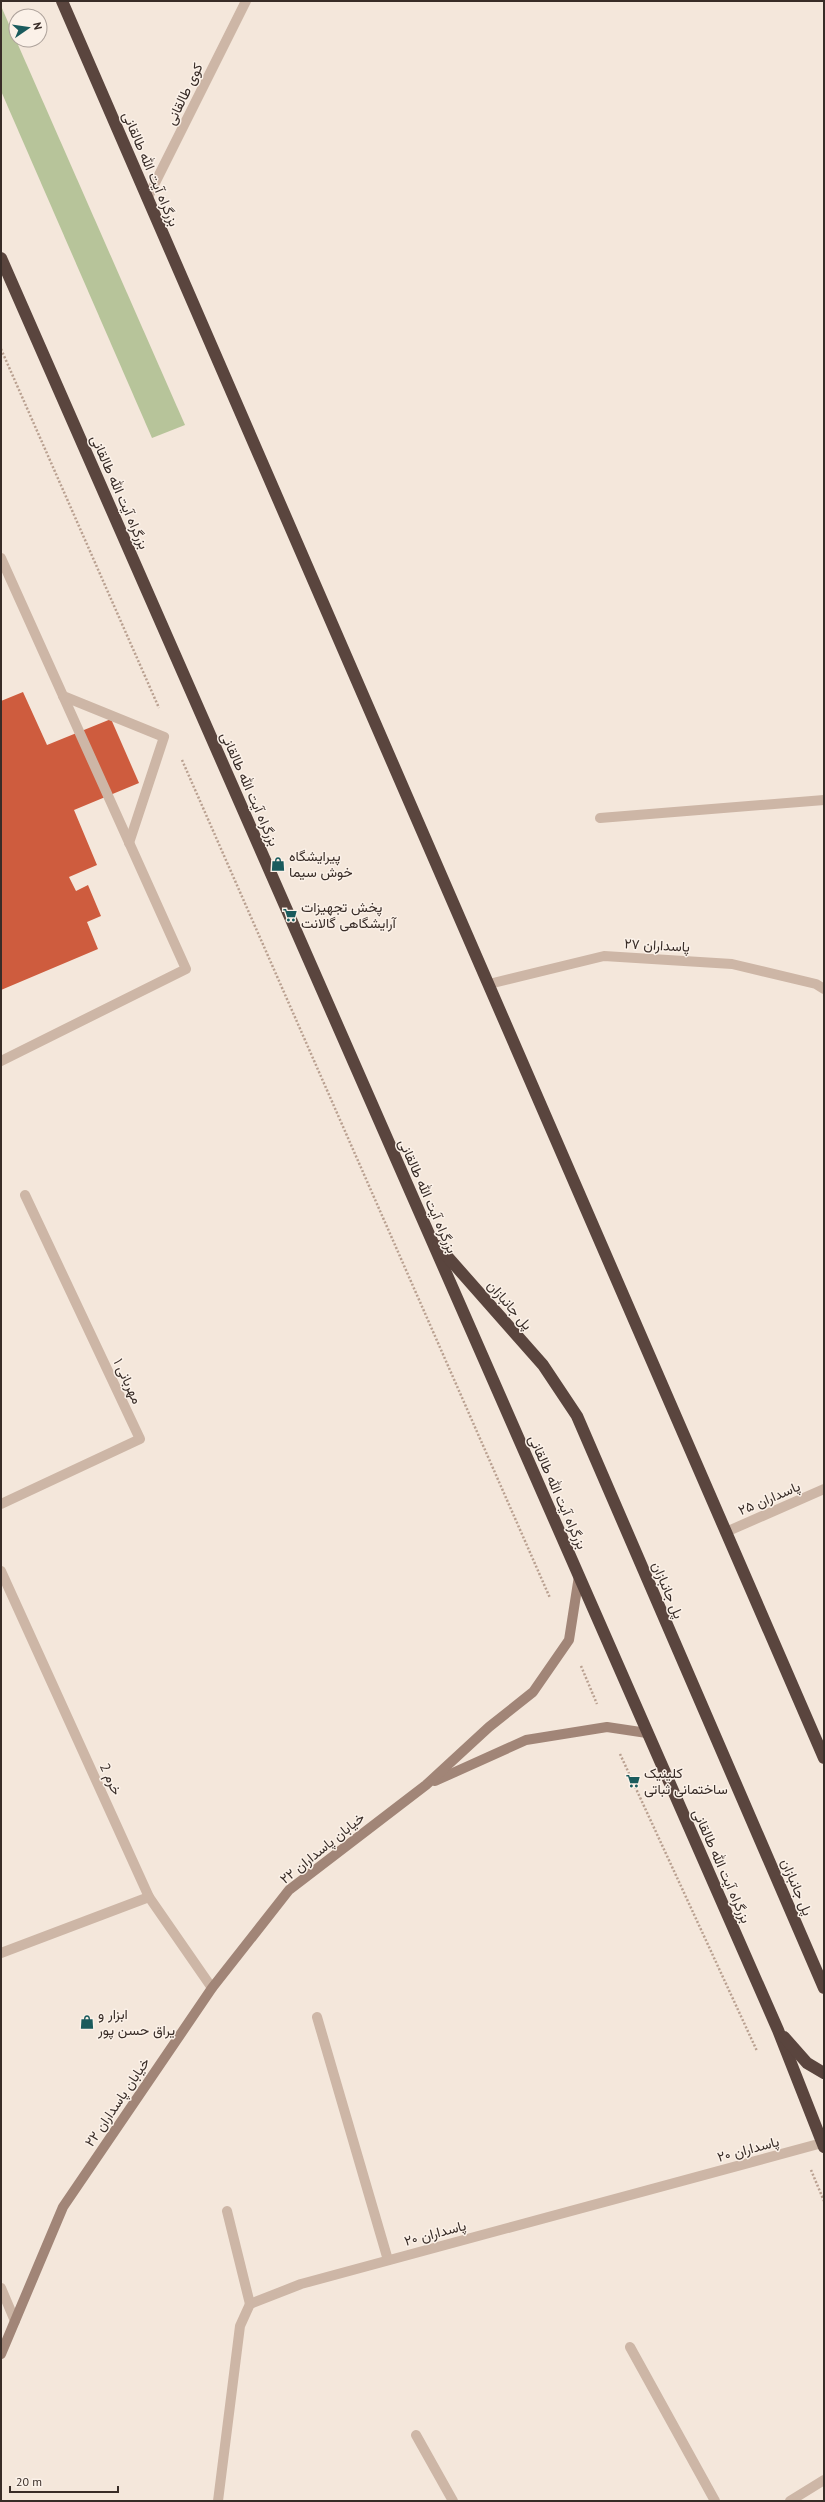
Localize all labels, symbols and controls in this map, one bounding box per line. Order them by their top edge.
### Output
north arrow [8,8,48,48]
text: N [30,21,45,31]
street label: کوی طالقانی [161,60,207,128]
street label: بزرگراه آیت الله طالقانی [119,109,183,229]
street label: بزرگراه آیت الله طالقانی [87,432,153,552]
street label: بزرگراه آیت الله طالقانی [217,729,283,849]
place label: پیرایشگاه خوش سیما [289,847,353,881]
shop icon: پیرایشگاه خوش سیما [270,856,286,872]
place label: پخش تجهیزات آرایشگاهی گالانت [301,898,397,932]
supermarket icon: پخش تجهیزات آرایشگاهی گالانت [282,907,298,923]
street label: پاسداران ۲۷ [624,934,690,957]
street label: بزرگراه آیت الله طالقانی [395,1136,461,1256]
street label: پل جانبازان [483,1276,537,1334]
street label: مهربانی ۱ [110,1355,146,1407]
street label: بزرگراه آیت الله طالقانی [525,1432,591,1552]
street label: پاسداران ۲۵ [735,1477,803,1520]
street label: پل جانبازان [647,1559,688,1622]
street label: خرم 2 [96,1760,126,1798]
place label: کلینیک ساختمانی ثباتی [644,1764,728,1798]
supermarket icon: کلینیک ساختمانی ثباتی [625,1773,641,1789]
street label: بزرگراه آیت الله طالقانی [689,1806,755,1926]
street label: خیابان پاسداران ۲۲ [276,1808,369,1888]
street label: پل جانبازان [776,1856,817,1919]
place label: ابزار و یراق حسن پور [97,2005,175,2040]
shop icon: ابزار و یراق حسن پور [79,2014,95,2030]
street label: خیابان پاسداران ۲۲ [81,2054,154,2151]
street label: پاسداران ۲۰ [715,2132,781,2167]
street label: پاسداران ۲۰ [402,2216,468,2251]
scale bar [10,2468,118,2494]
text: 20 m [16,2474,42,2489]

